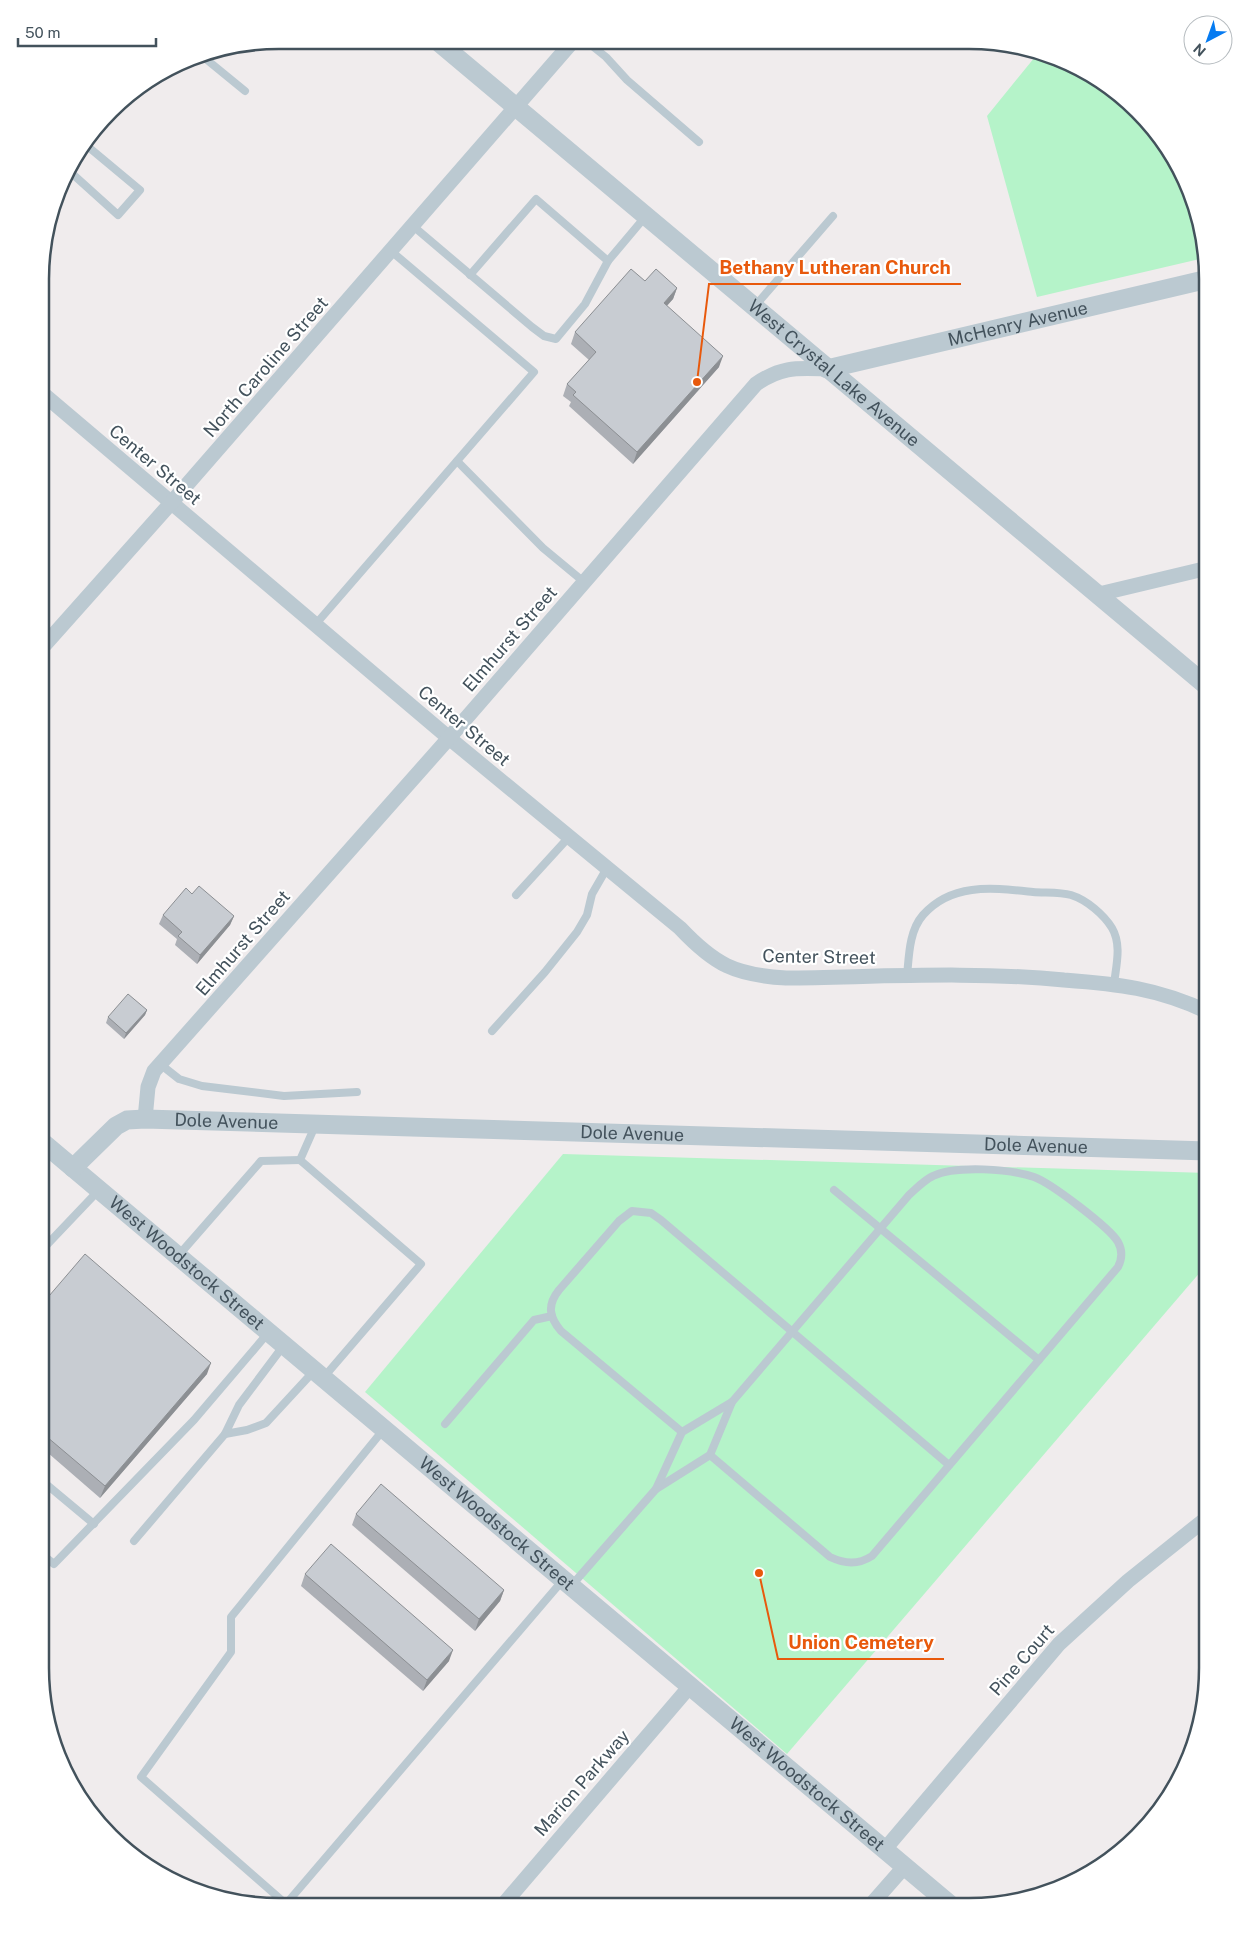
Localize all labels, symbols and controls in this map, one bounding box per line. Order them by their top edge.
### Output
scale bar [18,15,155,47]
north arrow [1183,15,1233,65]
text: 50 m [25,24,60,41]
text: N [1190,40,1209,59]
callout: Bethany Lutheran Church [709,250,961,284]
text: Bethany Lutheran Church [719,256,951,278]
street label: North Caroline Street [199,292,332,441]
street label: West Crystal Lake Avenue [744,295,924,451]
street label: McHenry Avenue [946,297,1090,350]
street label: Center Street [105,420,206,509]
street label: Elmhurst Street [458,582,561,696]
street label: Center Street [414,681,515,770]
street label: Elmhurst Street [191,886,294,1000]
street label: Center Street [762,945,876,968]
street label: Dole Avenue [174,1109,279,1133]
street label: Dole Avenue [580,1121,684,1145]
street label: Dole Avenue [984,1133,1088,1157]
street label: West Woodstock Street [105,1192,269,1334]
street label: West Woodstock Street [415,1452,579,1595]
street label: Pine Court [985,1620,1058,1700]
callout: Union Cemetery [778,1625,944,1659]
text: Union Cemetery [788,1631,934,1653]
street label: West Woodstock Street [725,1713,889,1855]
street label: Marion Parkway [530,1725,634,1840]

